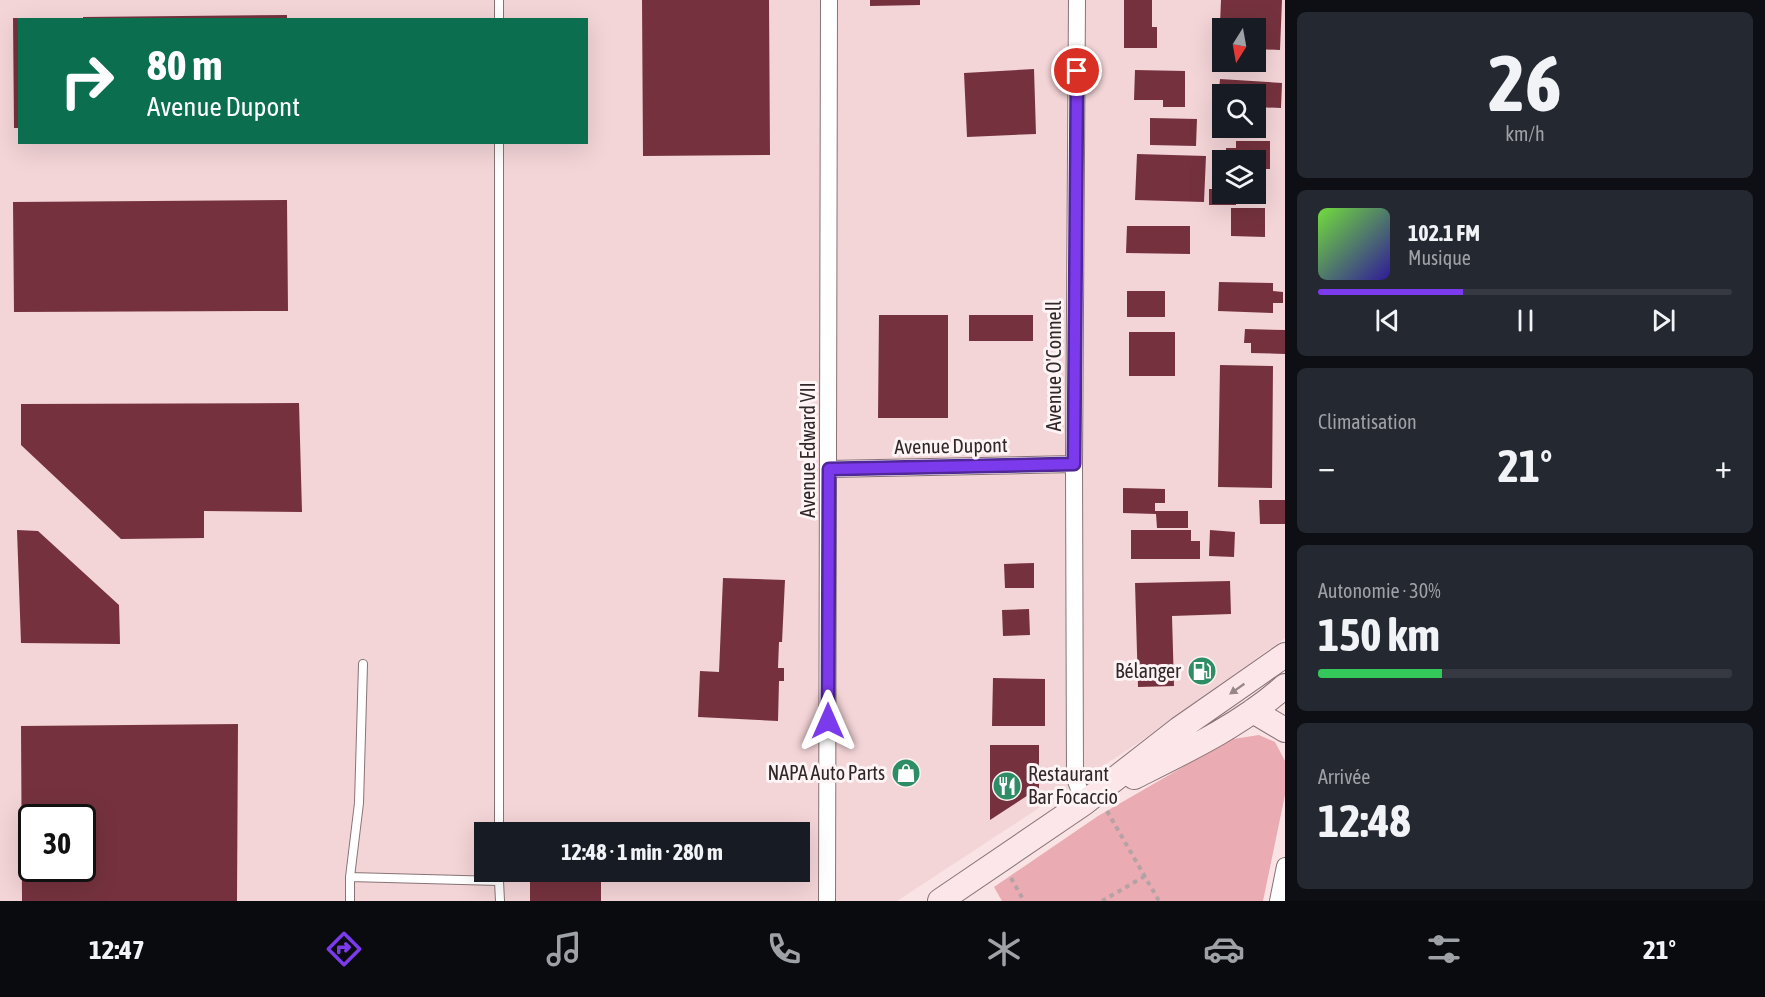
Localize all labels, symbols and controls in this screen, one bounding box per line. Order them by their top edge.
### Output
north arrow [1212,18,1266,72]
map controls [1212,18,1266,204]
text: 26 [1488,38,1562,128]
text: 80 m [147,41,222,89]
icon: right [48,42,126,120]
pin [1051,45,1102,96]
icon: arrive [1060,54,1093,87]
button: search [1212,84,1266,138]
text: Avenue Dupont [147,91,300,122]
text: km/h [1505,122,1545,145]
button: layers [1212,150,1266,204]
text: 102.1 FM [1408,220,1480,246]
text: Musique [1408,246,1471,269]
street label: Avenue O'Connell [1042,300,1065,431]
icon: previous [1371,304,1404,337]
icon: pause [1509,304,1542,337]
icon: next [1647,304,1680,337]
street label: Avenue Edward VII [796,382,819,518]
text: Climatisation [1318,410,1417,433]
street label: Avenue Dupont [894,433,1008,458]
text: 21° [1498,440,1552,492]
text: − [1318,447,1335,485]
text: + [1715,447,1732,485]
text: Autonomie · 30% [1318,579,1441,602]
text: 150 km [1318,609,1440,661]
fuel station icon: Bélanger [1186,655,1218,687]
place label: Bélanger [1115,659,1182,682]
one-way arrow [1229,683,1245,695]
position arrow [796,689,860,753]
shop icon: NAPA Auto Parts [890,757,922,789]
place label: NAPA Auto Parts [767,761,885,784]
place label: Restaurant Bar Focaccio [1028,762,1118,808]
text: Arrivée [1318,765,1370,788]
restaurant icon: Restaurant Bar Focaccio [991,770,1023,802]
text: 12:48 [1318,795,1411,847]
speed limit sign: 30 [18,804,96,882]
text: 12:48 · 1 min · 280 m [561,839,723,865]
icon: directions [323,928,365,970]
icon: music [543,928,585,970]
icon: phone [763,928,805,970]
icon: climate [983,928,1025,970]
icon: car [1203,928,1245,970]
icon: filters [1423,928,1465,970]
text: 12:47 [89,934,145,965]
text: 21° [1643,934,1676,965]

